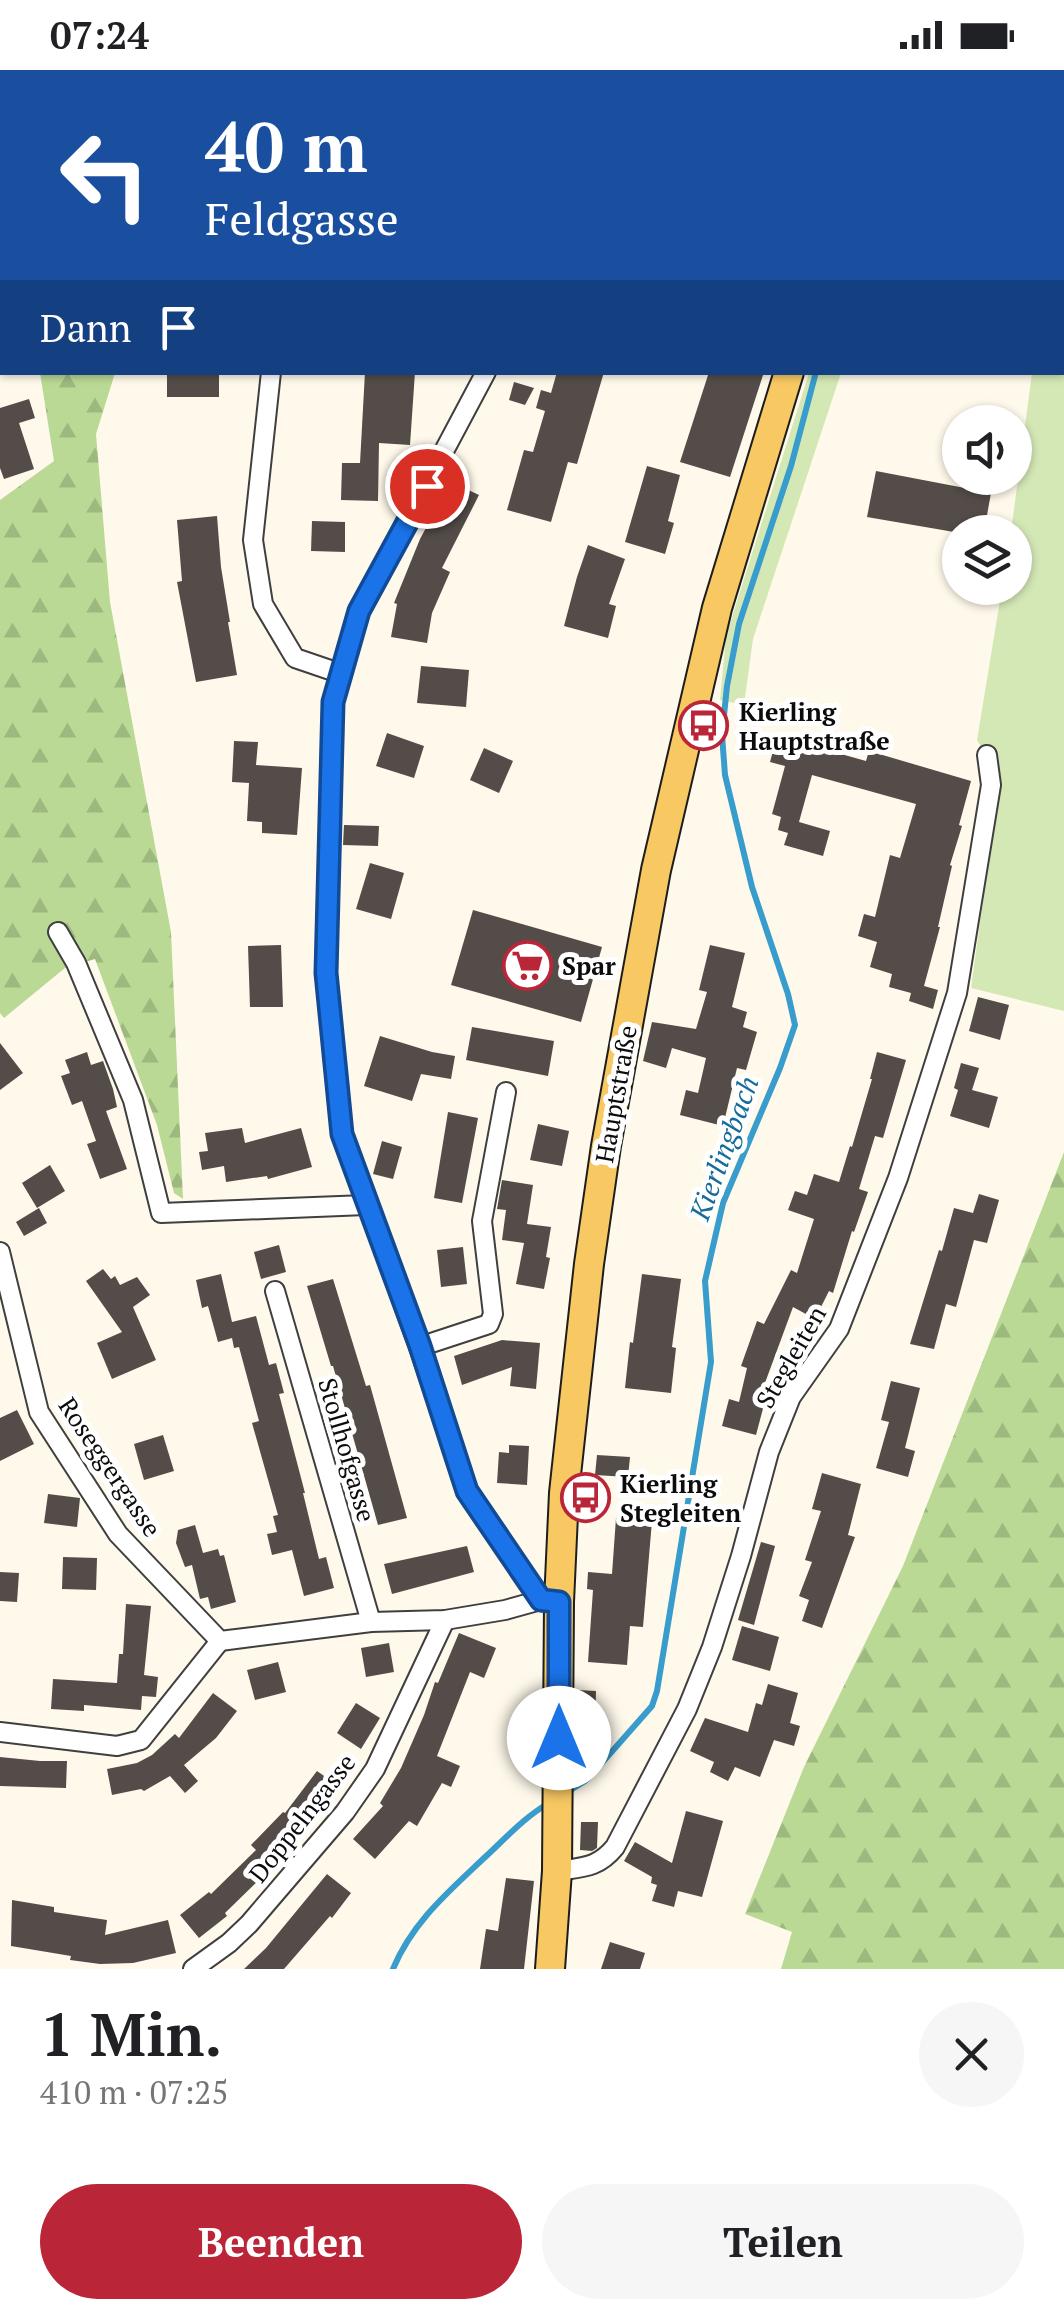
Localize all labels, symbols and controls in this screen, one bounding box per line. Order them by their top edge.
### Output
text: 07:24 [50,10,149,60]
text: 40 m [205,99,368,192]
icon: left [40,110,170,240]
text: Feldgasse [205,188,399,248]
icon: arrive [151,300,206,355]
text: Dann [40,303,131,353]
map controls [942,405,1032,605]
button: sound [942,405,1032,495]
pin [385,444,470,529]
icon: arrive [400,459,455,514]
button: layers [942,515,1032,605]
place label: Kierling Hauptstraße [739,695,890,757]
bus stop icon: Kierling Hauptstraße [678,700,730,752]
supermarket icon: Spar [501,940,553,992]
place label: Spar [562,949,616,982]
street label: Hauptstraße [587,1023,644,1165]
water label: Kierlingbach [680,1071,767,1226]
street label: Stegleiten [748,1300,833,1414]
street label: Stollhofgasse [311,1374,384,1526]
street label: Roseggergasse [52,1391,169,1543]
place label: Kierling Stegleiten [620,1467,741,1529]
bus stop icon: Kierling Stegleiten [559,1472,611,1524]
position arrow [507,1686,611,1790]
street label: Doppelngasse [241,1747,362,1889]
text: 1 Min. [40,1994,222,2073]
button: close [919,2002,1024,2107]
text: 410 m · 07:25 [40,2071,228,2113]
button: Beenden [40,2184,522,2299]
button: Teilen [542,2184,1024,2299]

